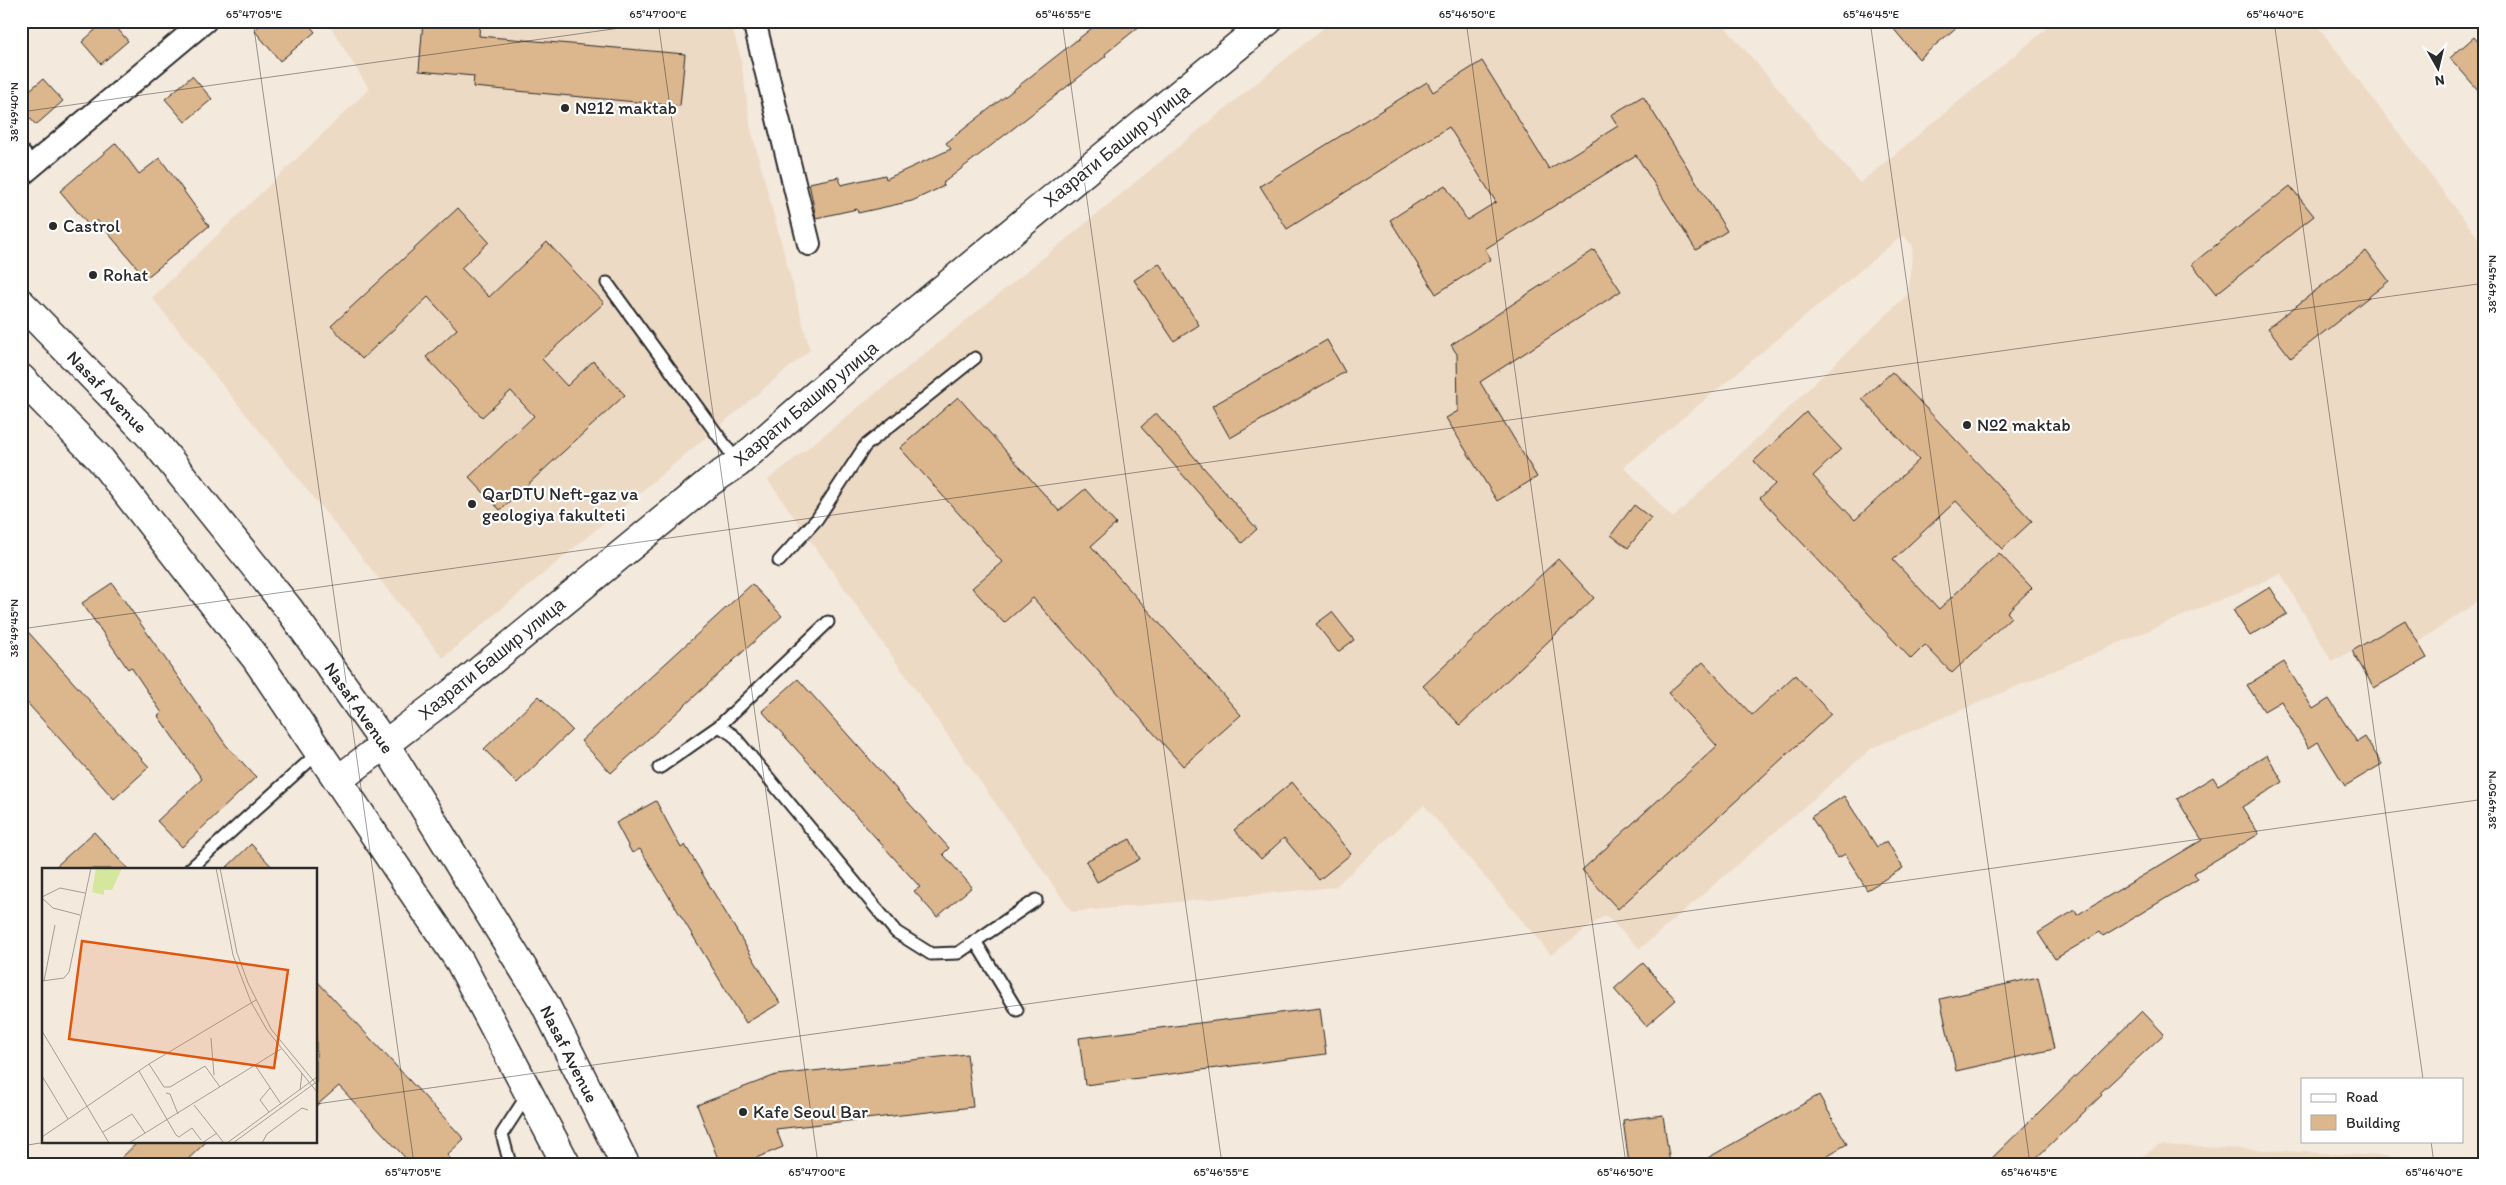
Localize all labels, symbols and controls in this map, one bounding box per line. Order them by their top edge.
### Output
text: 65°47'05"E [226,7,283,21]
text: 65°47'00"E [629,7,687,21]
text: 65°46'55"E [1035,7,1091,21]
text: 65°46'50"E [1439,7,1496,21]
text: 65°46'45"E [1843,7,1900,21]
text: 65°46'40"E [2246,7,2304,21]
north arrow [2414,42,2464,92]
text: N [2434,71,2446,89]
street label: Хазрати Башир улица [1039,80,1195,212]
text: 38°49'40"N [7,82,21,142]
place label: №12 maktab [575,97,677,119]
marker: №12 maktab [559,102,571,114]
place label: Castrol [63,215,120,237]
marker: Castrol [47,220,59,232]
text: 38°49'45"N [2485,255,2499,313]
place label: Rohat [103,264,149,286]
marker: Rohat [87,269,99,281]
street label: Хазрати Башир улица [729,336,884,471]
street label: Nasaf Avenue [62,346,152,438]
place label: №2 maktab [1977,414,2071,436]
marker: №2 maktab [1961,419,1973,431]
place label: QarDTU Neft-gaz va geologiya fakulteti [482,483,639,526]
marker: QarDTU Neft-gaz va geologiya fakulteti [466,498,478,510]
street label: Хазрати Башир улица [414,593,570,725]
text: 38°49'45"N [7,599,21,657]
street label: Nasaf Avenue [319,658,399,758]
text: 38°49'50"N [2485,771,2499,829]
inset map [42,868,318,1142]
street label: Nasaf Avenue [535,1002,603,1106]
legend [2301,1078,2464,1142]
text: Road [2346,1088,2379,1106]
place label: Kafe Seoul Bar [753,1101,868,1123]
marker: Kafe Seoul Bar [737,1106,749,1118]
text: Building [2346,1114,2400,1132]
text: 65°47'05"E [385,1165,442,1179]
text: 65°47'00"E [788,1165,846,1179]
text: 65°46'55"E [1193,1165,1249,1179]
text: 65°46'50"E [1597,1165,1654,1179]
text: 65°46'45"E [2001,1165,2058,1179]
text: 65°46'40"E [2405,1165,2463,1179]

